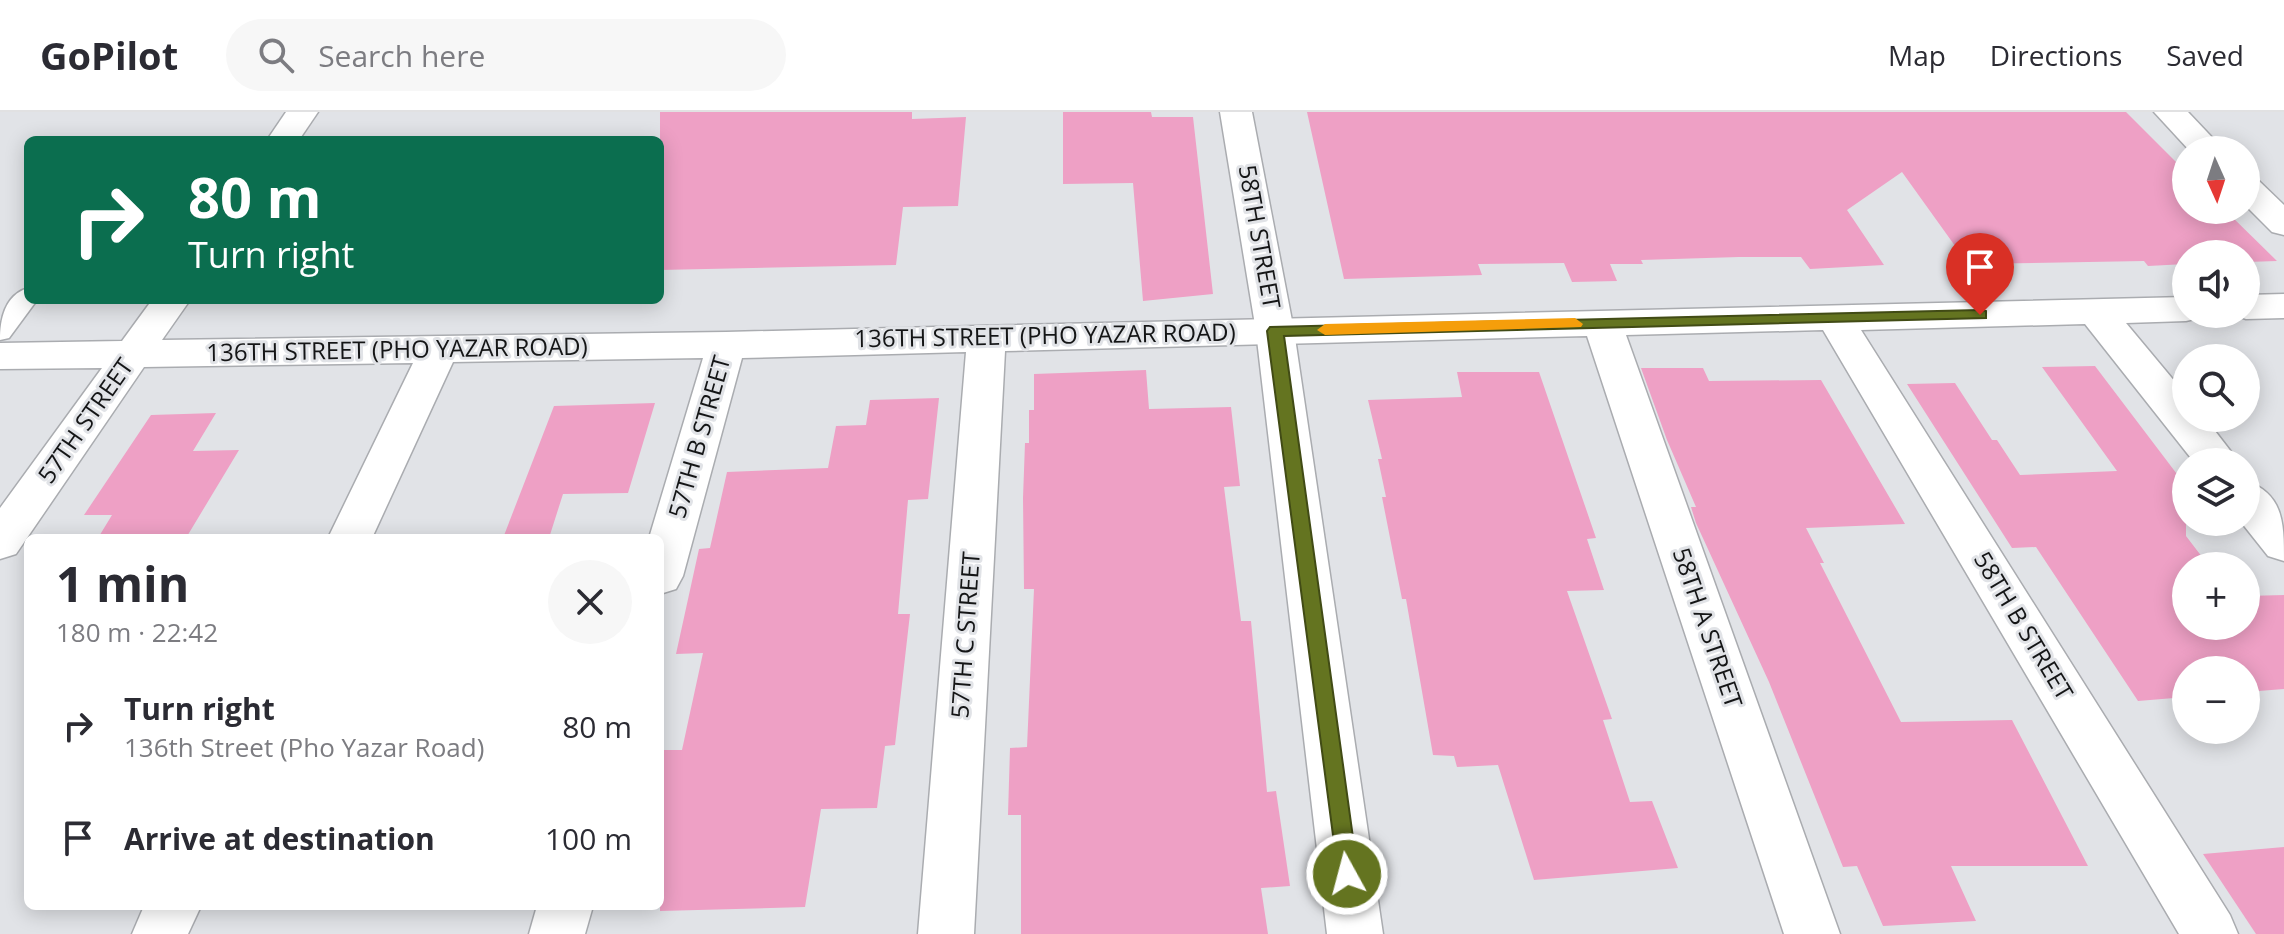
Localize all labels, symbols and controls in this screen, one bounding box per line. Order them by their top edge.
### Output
search box [226,19,786,91]
text: GoPilot [40,29,178,81]
icon: search [254,33,298,77]
text: Search here [318,35,485,76]
text: Map [1888,36,1946,74]
text: Directions [1990,36,2122,74]
text: Saved [2166,36,2244,74]
north arrow [2172,136,2260,224]
map controls [2172,136,2260,744]
text: 80 m [188,158,322,234]
street label: 58TH STREET [1232,162,1289,311]
icon: right [56,168,160,272]
text: Turn right [188,230,354,279]
pin [1946,233,2014,315]
button: sound [2172,240,2260,328]
icon: arrive [1958,245,2002,289]
street label: 136TH STREET (PHO YAZAR ROAD) [854,315,1236,354]
street label: 136TH STREET (PHO YAZAR ROAD) [206,329,588,368]
button: search [2172,344,2260,432]
street label: 57TH STREET [29,351,140,489]
street label: 57TH B STREET [660,352,737,522]
button: layers [2172,448,2260,536]
street label: 58TH A STREET [1666,543,1751,712]
street label: 58TH B STREET [1967,545,2082,705]
street label: 57TH C STREET [942,550,987,719]
text: 1 min [56,551,189,616]
button: + [2172,552,2260,640]
button: close [548,560,632,644]
text: 180 m · 22:42 [56,614,218,650]
button: − [2172,656,2260,744]
text: Turn right [124,688,275,729]
icon: right [56,704,100,748]
text: 80 m [562,706,632,747]
text: 136th Street (Pho Yazar Road) [124,729,484,765]
icon: arrive [56,816,100,860]
text: Arrive at destination [124,818,435,859]
text: 100 m [545,818,632,859]
position arrow [1305,832,1389,916]

